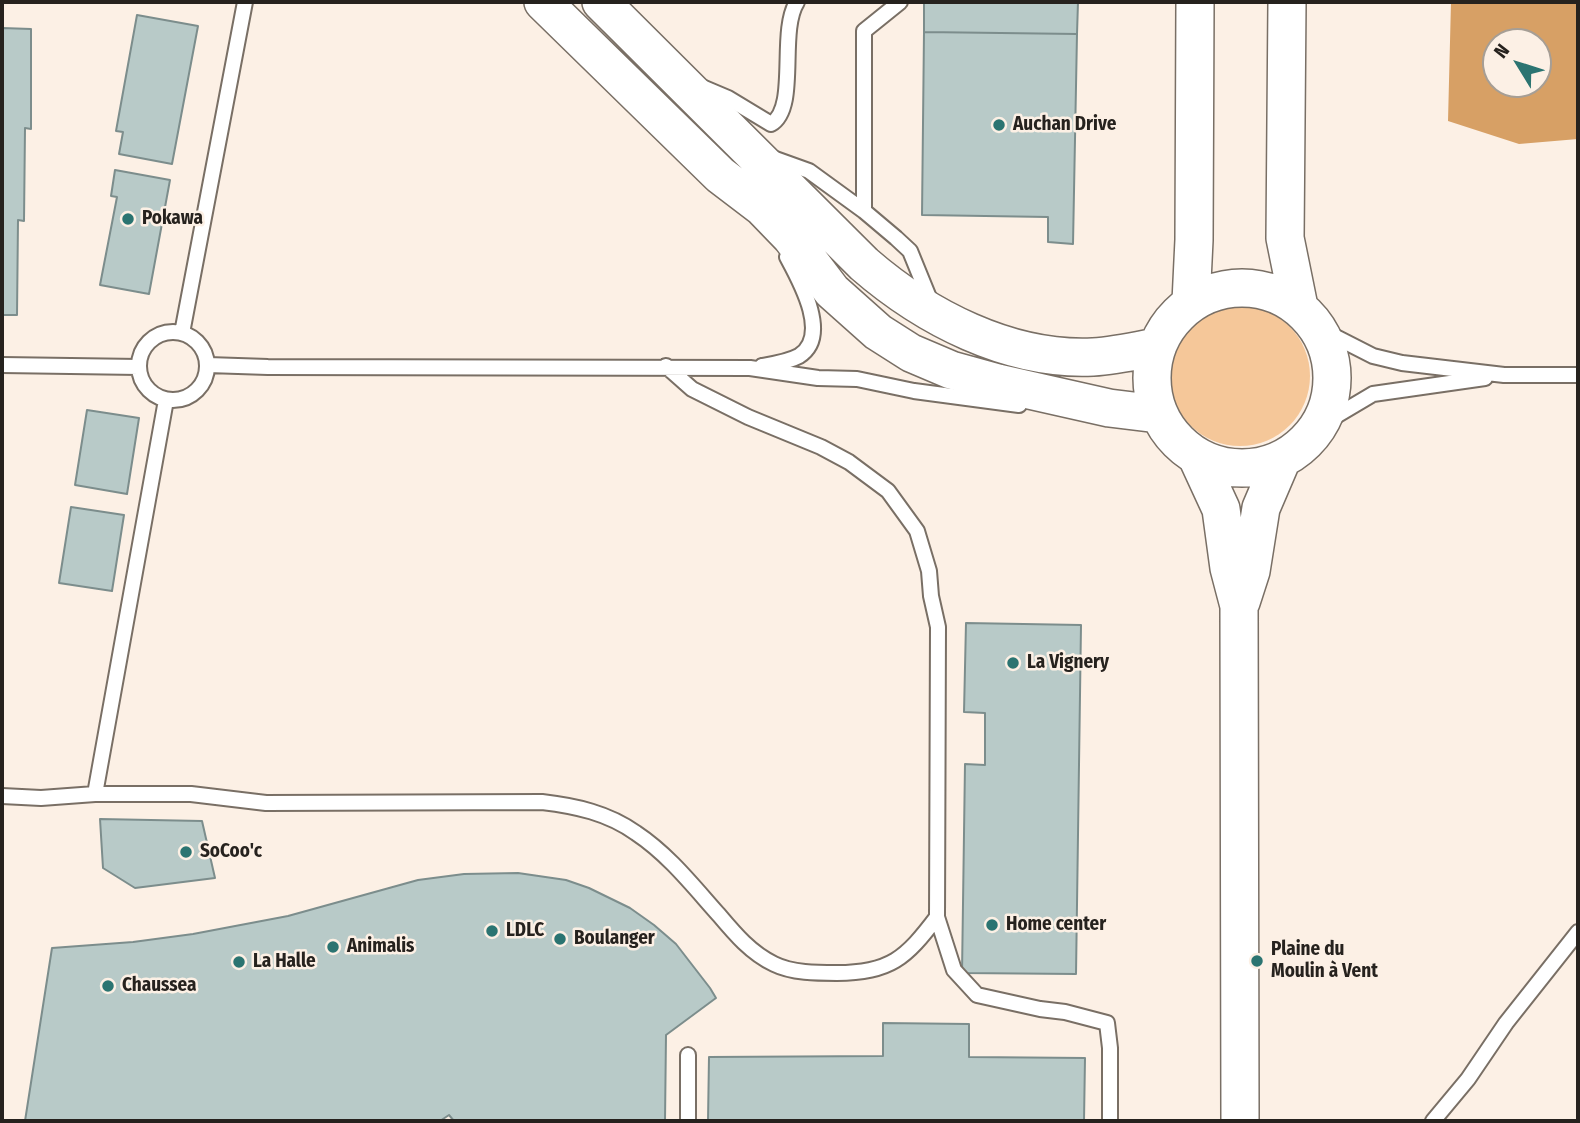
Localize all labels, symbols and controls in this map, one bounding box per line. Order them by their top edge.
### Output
north arrow [1482,28,1552,98]
text: N [1489,39,1514,63]
place label: Auchan Drive [1013,114,1116,136]
marker: Auchan Drive [991,117,1007,133]
place label: Pokawa [142,208,203,230]
marker: Pokawa [120,211,136,227]
place label: La Vignery [1027,652,1109,674]
marker: La Vignery [1005,655,1021,671]
place label: SoCoo'c [200,841,262,863]
marker: SoCoo'c [178,844,194,860]
place label: Home center [1006,914,1106,936]
marker: Home center [984,917,1000,933]
place label: LDLC [506,920,544,942]
marker: LDLC [484,923,500,939]
place label: Boulanger [574,928,655,950]
marker: Boulanger [552,931,568,947]
place label: Animalis [347,936,414,958]
marker: Animalis [325,939,341,955]
place label: Plaine du Moulin à Vent [1271,939,1378,983]
place label: La Halle [253,951,316,973]
marker: Plaine du Moulin à Vent [1249,953,1265,969]
marker: La Halle [231,954,247,970]
place label: Chaussea [122,975,196,997]
marker: Chaussea [100,978,116,994]

